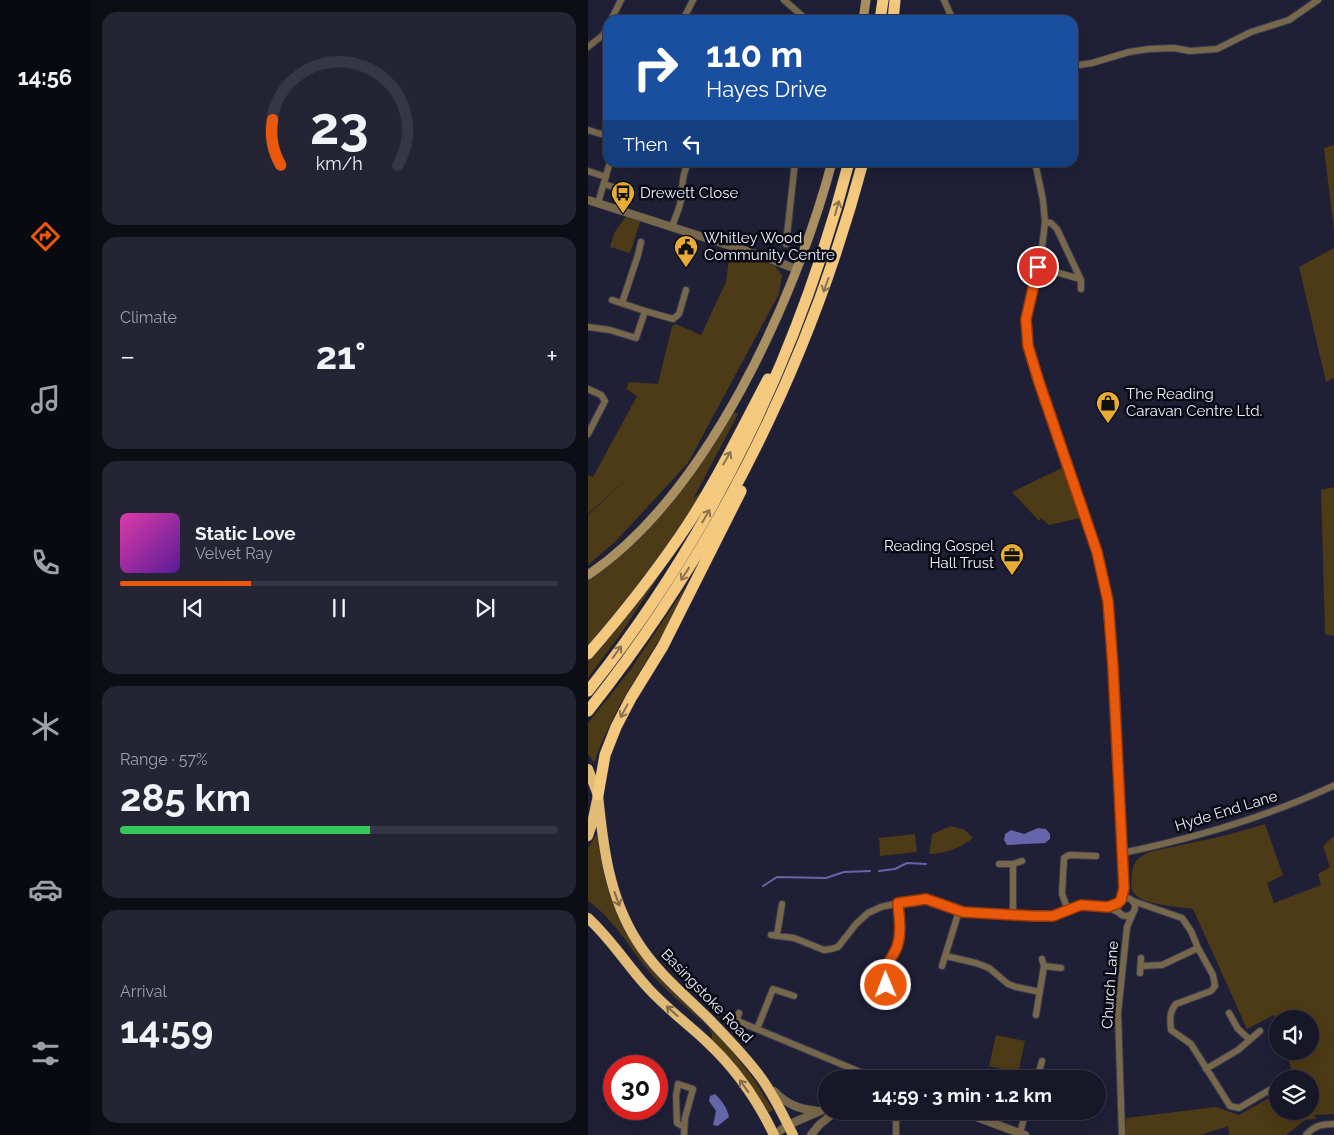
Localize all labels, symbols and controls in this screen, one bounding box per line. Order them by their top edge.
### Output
text: 110 m [706,34,803,75]
icon: right [623,35,688,100]
text: 14:56 [18,64,72,90]
text: Hayes Drive [706,76,827,102]
text: 23 [310,95,368,156]
icon: left [678,130,706,158]
text: Then [623,133,668,155]
text: km/h [315,153,363,174]
bus stop icon: Drewett Close [610,180,636,214]
place label: Drewett Close [640,184,738,202]
one-way arrow [833,200,843,216]
icon: directions [28,219,63,254]
place label: Whitley Wood Community Centre [704,229,835,264]
public building icon: Whitley Wood Community Centre [673,234,699,268]
pin [1017,246,1059,288]
icon: arrive [1024,253,1052,281]
one-way arrow [821,277,830,292]
text: Climate [120,308,177,327]
text: 21° [316,333,366,378]
text: − [120,340,135,373]
text: + [546,340,558,373]
icon: music [28,382,63,417]
place label: The Reading Caravan Centre Ltd. [1126,385,1262,420]
shop icon: The Reading Caravan Centre Ltd. [1095,390,1121,424]
one-way arrow [722,451,732,465]
one-way arrow [701,509,711,524]
text: Static Love [195,522,296,544]
place label: Reading Gospel Hall Trust [884,537,995,572]
office icon: Reading Gospel Hall Trust [999,542,1025,576]
text: Velvet Ray [195,544,273,563]
icon: phone [28,545,63,580]
one-way arrow [679,567,690,581]
icon: previous [179,594,207,622]
icon: pause [325,594,353,622]
icon: next [471,594,499,622]
one-way arrow [612,645,622,659]
one-way arrow [619,703,629,717]
icon: climate [28,709,63,744]
text: Range · 57% [120,750,208,769]
text: 285 km [120,775,251,820]
street label: Hyde End Lane [1173,787,1280,835]
icon: car [28,872,63,907]
one-way arrow [613,891,622,906]
street label: Church Lane [1098,940,1122,1030]
street label: Basingstoke Road [657,945,757,1047]
position arrow [859,958,911,1010]
text: Arrival [120,982,167,1001]
one-way arrow [666,1005,679,1017]
text: 14:59 [120,1007,213,1052]
map controls [1269,1010,1319,1120]
button: sound [1269,1010,1319,1060]
icon: filters [28,1036,63,1071]
speed limit sign: 30 [603,1055,668,1120]
button: layers [1269,1070,1319,1120]
one-way arrow [739,1080,750,1093]
text: 14:59 · 3 min · 1.2 km [872,1084,1052,1106]

